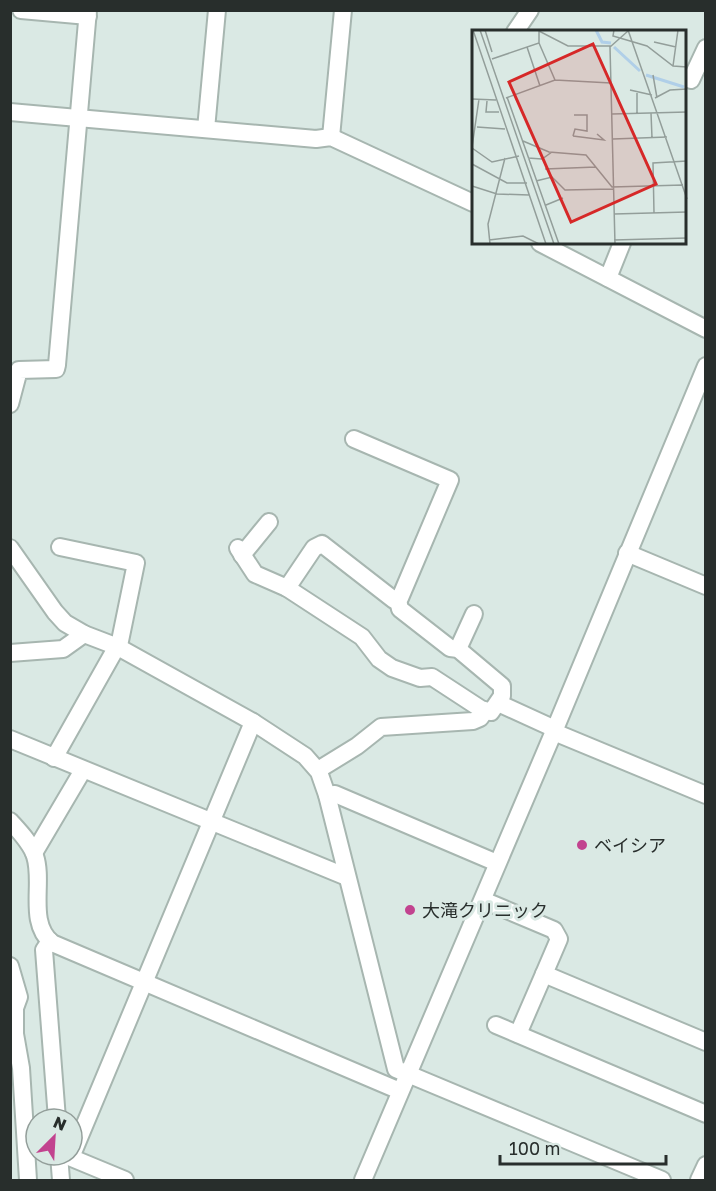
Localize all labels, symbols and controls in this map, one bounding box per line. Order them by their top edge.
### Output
inset map [472,30,686,244]
place label: ベイシア [594,834,666,856]
marker: ベイシア [575,838,589,852]
place label: 大滝クリニック [422,899,548,921]
marker: 大滝クリニック [403,903,417,917]
north arrow [24,1107,84,1167]
text: N [50,1112,70,1135]
scale bar [500,1128,666,1166]
text: 100 m [509,1137,560,1159]

